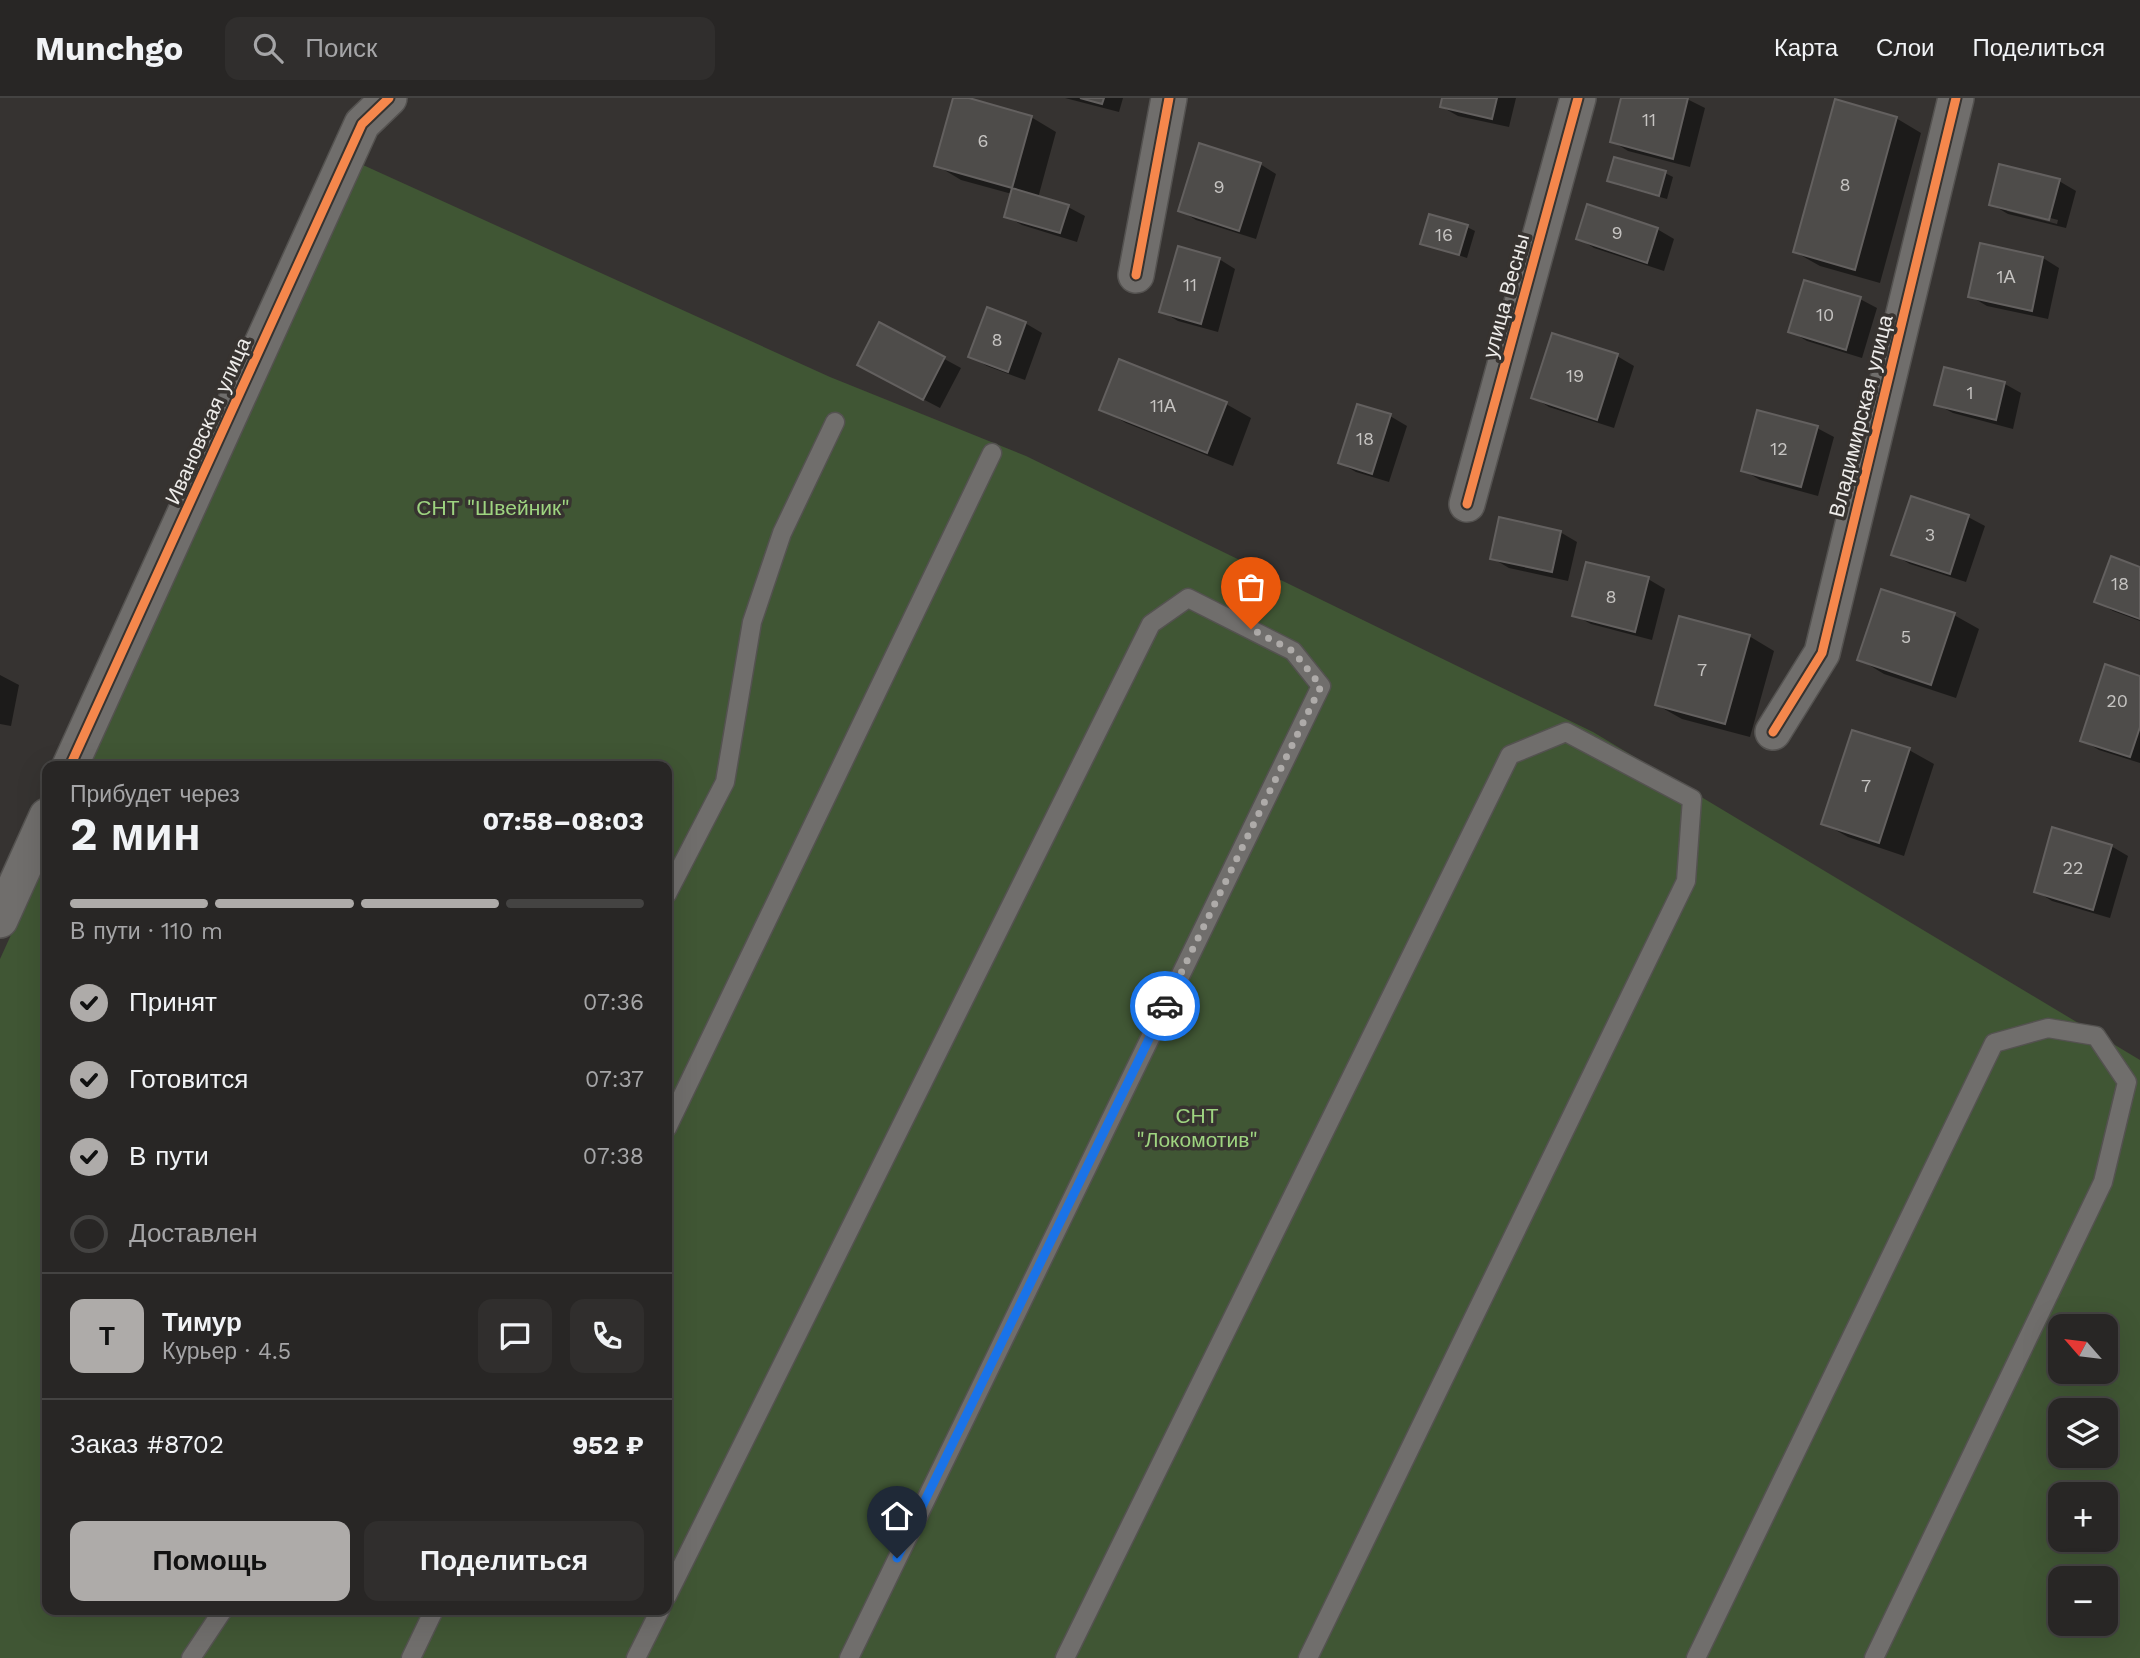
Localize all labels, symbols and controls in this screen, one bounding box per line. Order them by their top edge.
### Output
search box [225,17,715,80]
text: Munchgo [35,29,183,68]
icon: search [249,29,287,67]
text: Поиск [305,33,377,63]
text: Карта [1774,34,1838,62]
text: Слои [1876,34,1934,62]
text: Поделиться [1972,34,2105,62]
house number: 11 [1642,109,1656,130]
house number: 6 [978,130,988,151]
house number: 8 [1839,174,1851,195]
house number: 9 [1213,176,1225,197]
house number: 9 [1611,222,1623,243]
house number: 16 [1435,224,1453,245]
street label: улица Весны [1477,231,1534,361]
house number: 1А [1996,266,2016,287]
house number: 11 [1183,274,1197,295]
house number: 10 [1816,304,1834,325]
street label: Владимирская улица [1823,312,1898,520]
house number: 8 [991,329,1003,350]
street label: Ивановская улица [160,333,256,508]
house number: 19 [1566,365,1584,386]
house number: 1 [1966,382,1974,403]
house number: 11А [1150,395,1176,416]
house number: 18 [1356,428,1374,449]
house number: 12 [1770,438,1788,459]
park label: СНТ "Швейник" [416,495,570,520]
house number: 3 [1925,524,1935,545]
pin [1221,557,1281,629]
icon: bag [1232,568,1270,606]
house number: 18 [2111,573,2129,594]
house number: 8 [1605,586,1617,607]
house number: 5 [1901,626,1911,647]
house number: 7 [1697,659,1707,680]
house number: 20 [2106,690,2128,711]
house number: 7 [1861,775,1871,796]
text: Прибудет через [70,781,240,808]
text: 07:58–08:03 [482,806,644,836]
text: 2 мин [70,807,201,861]
house number: 22 [2063,857,2084,878]
text: В пути · 110 m [70,918,223,945]
courier [1130,971,1200,1041]
icon: check [70,984,108,1022]
text: Принят [129,987,217,1017]
icon: car [1146,987,1184,1025]
text: 07:36 [583,989,644,1016]
icon: check [70,1061,108,1099]
text: Готовится [129,1064,248,1094]
text: 07:37 [585,1066,644,1093]
park label: СНТ "Локомотив" [1136,1103,1258,1152]
icon: check [70,1138,108,1176]
text: В пути [129,1141,209,1171]
text: 07:38 [583,1143,644,1170]
text: Доставлен [129,1218,258,1248]
button: chat [478,1299,552,1373]
button: phone [570,1299,644,1373]
text: Тимур [162,1307,242,1337]
north arrow [2048,1314,2118,1384]
map controls [2048,1314,2118,1636]
text: Т [99,1321,115,1351]
text: Курьер · 4.5 [162,1338,291,1365]
button: layers [2048,1398,2118,1468]
text: Заказ #8702 [70,1429,224,1459]
text: 952 ₽ [572,1430,644,1460]
button: + [2048,1482,2118,1552]
pin [867,1486,927,1558]
icon: home [878,1497,916,1535]
button: Помощь [70,1521,350,1601]
button: Поделиться [364,1521,644,1601]
button: − [2048,1566,2118,1636]

